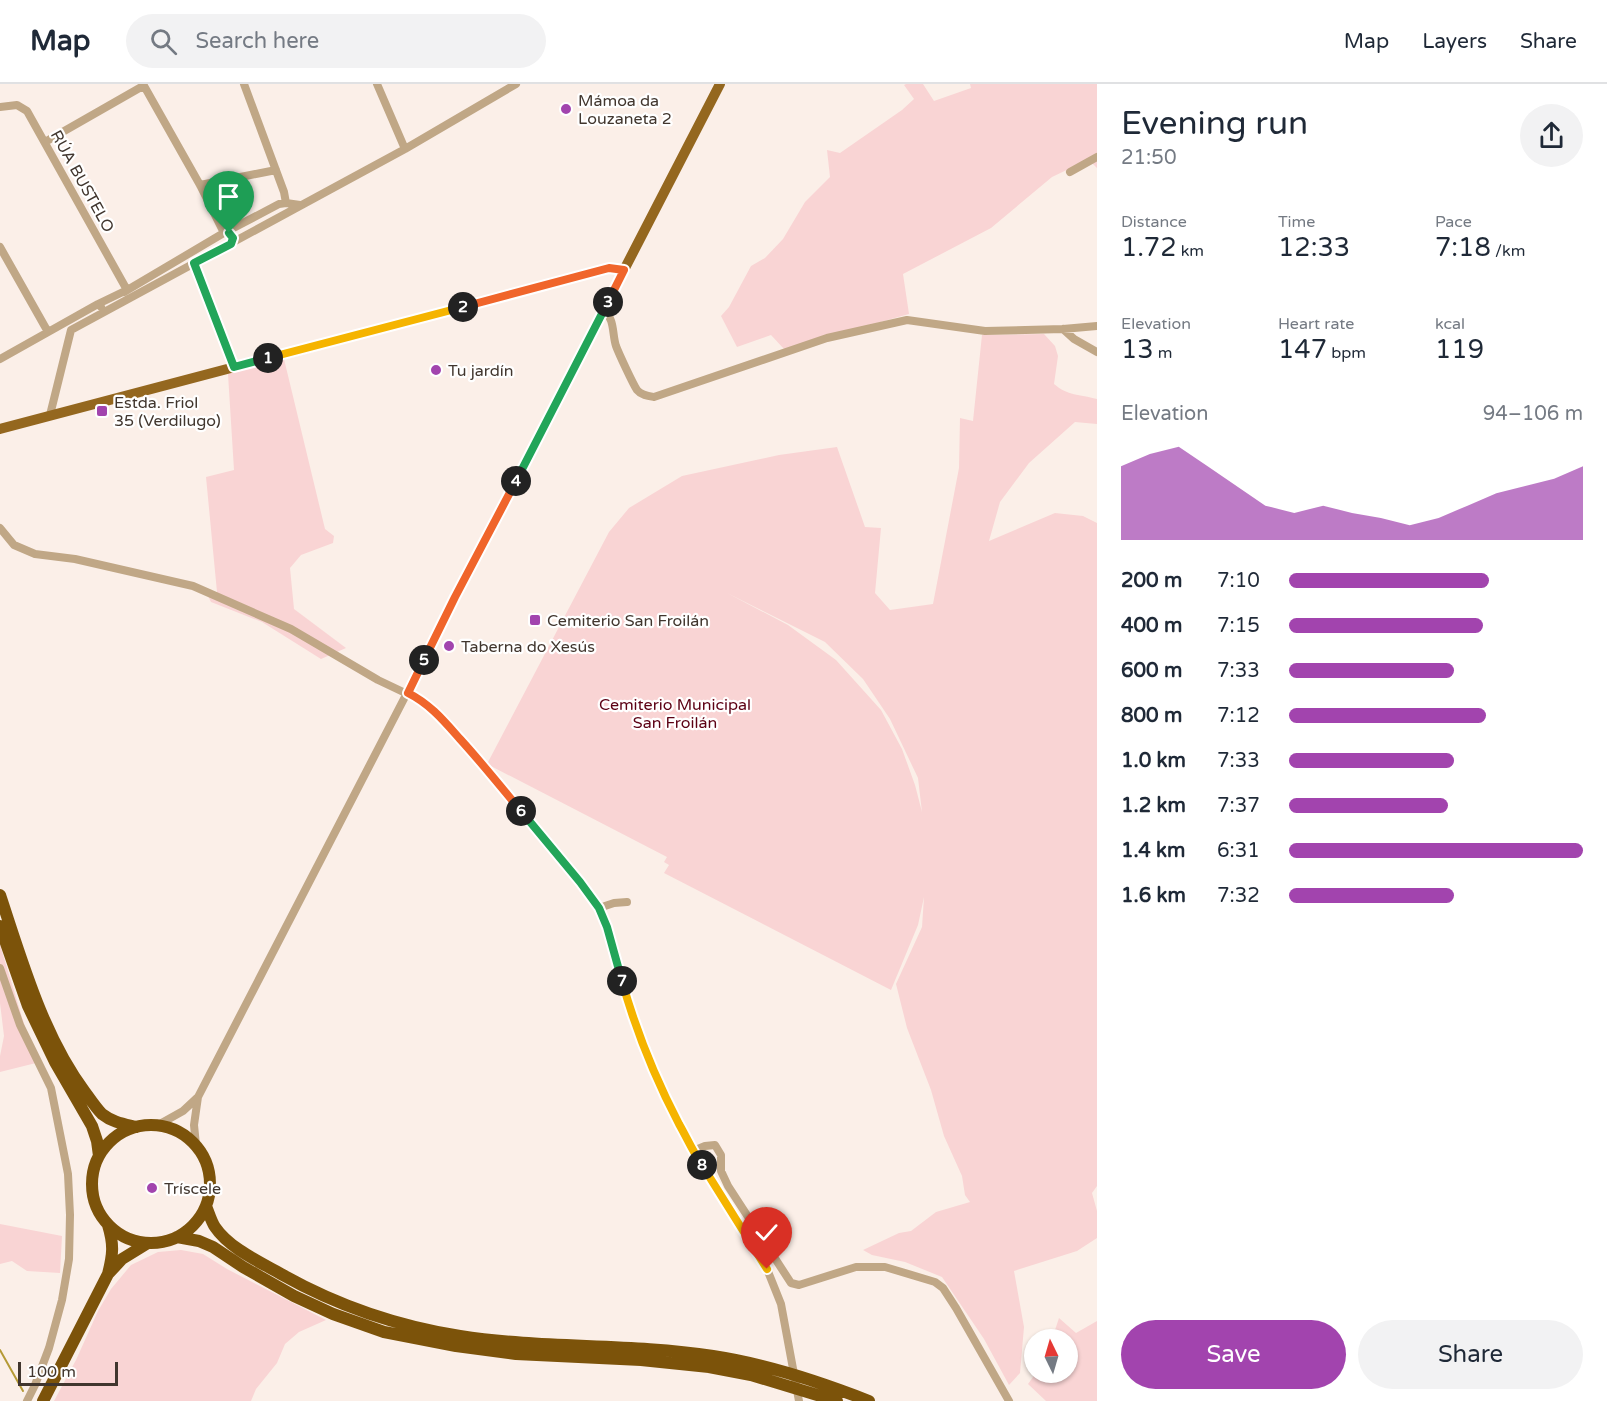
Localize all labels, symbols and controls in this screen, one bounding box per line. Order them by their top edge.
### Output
search box [126,14,546,68]
text: Map [30,24,90,58]
icon: search [147,25,180,58]
text: Search here [195,28,319,54]
text: Map [1344,29,1389,54]
text: Layers [1422,29,1487,54]
text: Share [1520,29,1577,54]
place label: Mámoa da Louzaneta 2 [578,91,672,129]
marker: Mámoa da Louzaneta 2 [559,102,573,116]
text: Evening run [1121,104,1308,143]
button: share [1520,104,1583,167]
street label: RÚA BUSTELO [46,127,118,236]
text: 21:50 [1121,146,1176,170]
pin [203,171,254,233]
icon: arrive [212,180,245,213]
text: Distance [1121,212,1187,232]
text: Time [1278,212,1315,232]
text: Pace [1435,212,1472,232]
text: 1.72 [1121,232,1176,263]
text: 12:33 [1278,232,1350,263]
text: 7:18 [1435,232,1491,263]
text: km [1176,241,1204,261]
text: /km [1491,241,1525,261]
pin: 3 [593,287,623,317]
pin: 2 [448,292,478,322]
text: 3 [603,292,613,312]
text: 2 [458,297,468,317]
text: Elevation [1121,314,1191,334]
text: Heart rate [1278,314,1354,334]
text: kcal [1435,314,1465,334]
text: 13 [1121,334,1154,365]
text: 147 [1278,334,1327,365]
text: 119 [1435,334,1484,365]
pin: 1 [253,343,283,373]
text: m [1154,343,1173,363]
text: bpm [1327,343,1366,363]
text: 1 [263,348,273,368]
place label: Tu jardín [448,361,513,381]
marker: Tu jardín [429,363,443,377]
place label: Estda. Friol 35 (Verdilugo) [114,393,221,431]
text: Elevation [1121,402,1208,426]
text: 94–106 m [1483,402,1583,426]
marker: Estda. Friol 35 (Verdilugo) [95,404,109,418]
pin: 4 [501,466,531,496]
text: 4 [511,471,521,491]
text: 200 m [1121,569,1182,593]
text: 7:10 [1217,569,1260,593]
place label: Cemiterio San Froilán [547,611,709,631]
marker: Cemiterio San Froilán [528,613,542,627]
text: 400 m [1121,614,1182,638]
text: 7:15 [1217,614,1260,638]
place label: Taberna do Xesús [461,637,595,657]
marker: Taberna do Xesús [442,639,456,653]
pin: 5 [409,645,439,675]
text: 5 [419,650,429,670]
text: 600 m [1121,659,1182,683]
text: 7:33 [1217,659,1260,683]
park label: Cemiterio Municipal San Froilán [599,695,751,733]
text: 800 m [1121,704,1182,728]
text: 7:12 [1217,704,1260,728]
text: 1.0 km [1121,749,1186,773]
text: 7:33 [1217,749,1260,773]
text: 1.2 km [1121,794,1186,818]
text: 7:37 [1217,794,1260,818]
pin: 6 [506,796,536,826]
text: 6 [516,801,526,821]
text: 1.4 km [1121,839,1185,863]
text: 6:31 [1217,839,1260,863]
text: 1.6 km [1121,884,1186,908]
text: 7:32 [1217,884,1260,908]
pin: 7 [607,966,637,996]
text: 7 [617,971,627,991]
pin: 8 [687,1150,717,1180]
text: 8 [697,1155,707,1175]
place label: Tríscele [164,1179,221,1199]
marker: Tríscele [145,1181,159,1195]
pin [741,1207,792,1269]
icon: check [750,1216,783,1249]
button: Save [1121,1320,1346,1389]
button: Share [1358,1320,1583,1389]
north arrow [1024,1329,1078,1383]
map controls [1024,1329,1078,1383]
scale bar [18,1359,118,1386]
text: 100 m [27,1362,76,1382]

